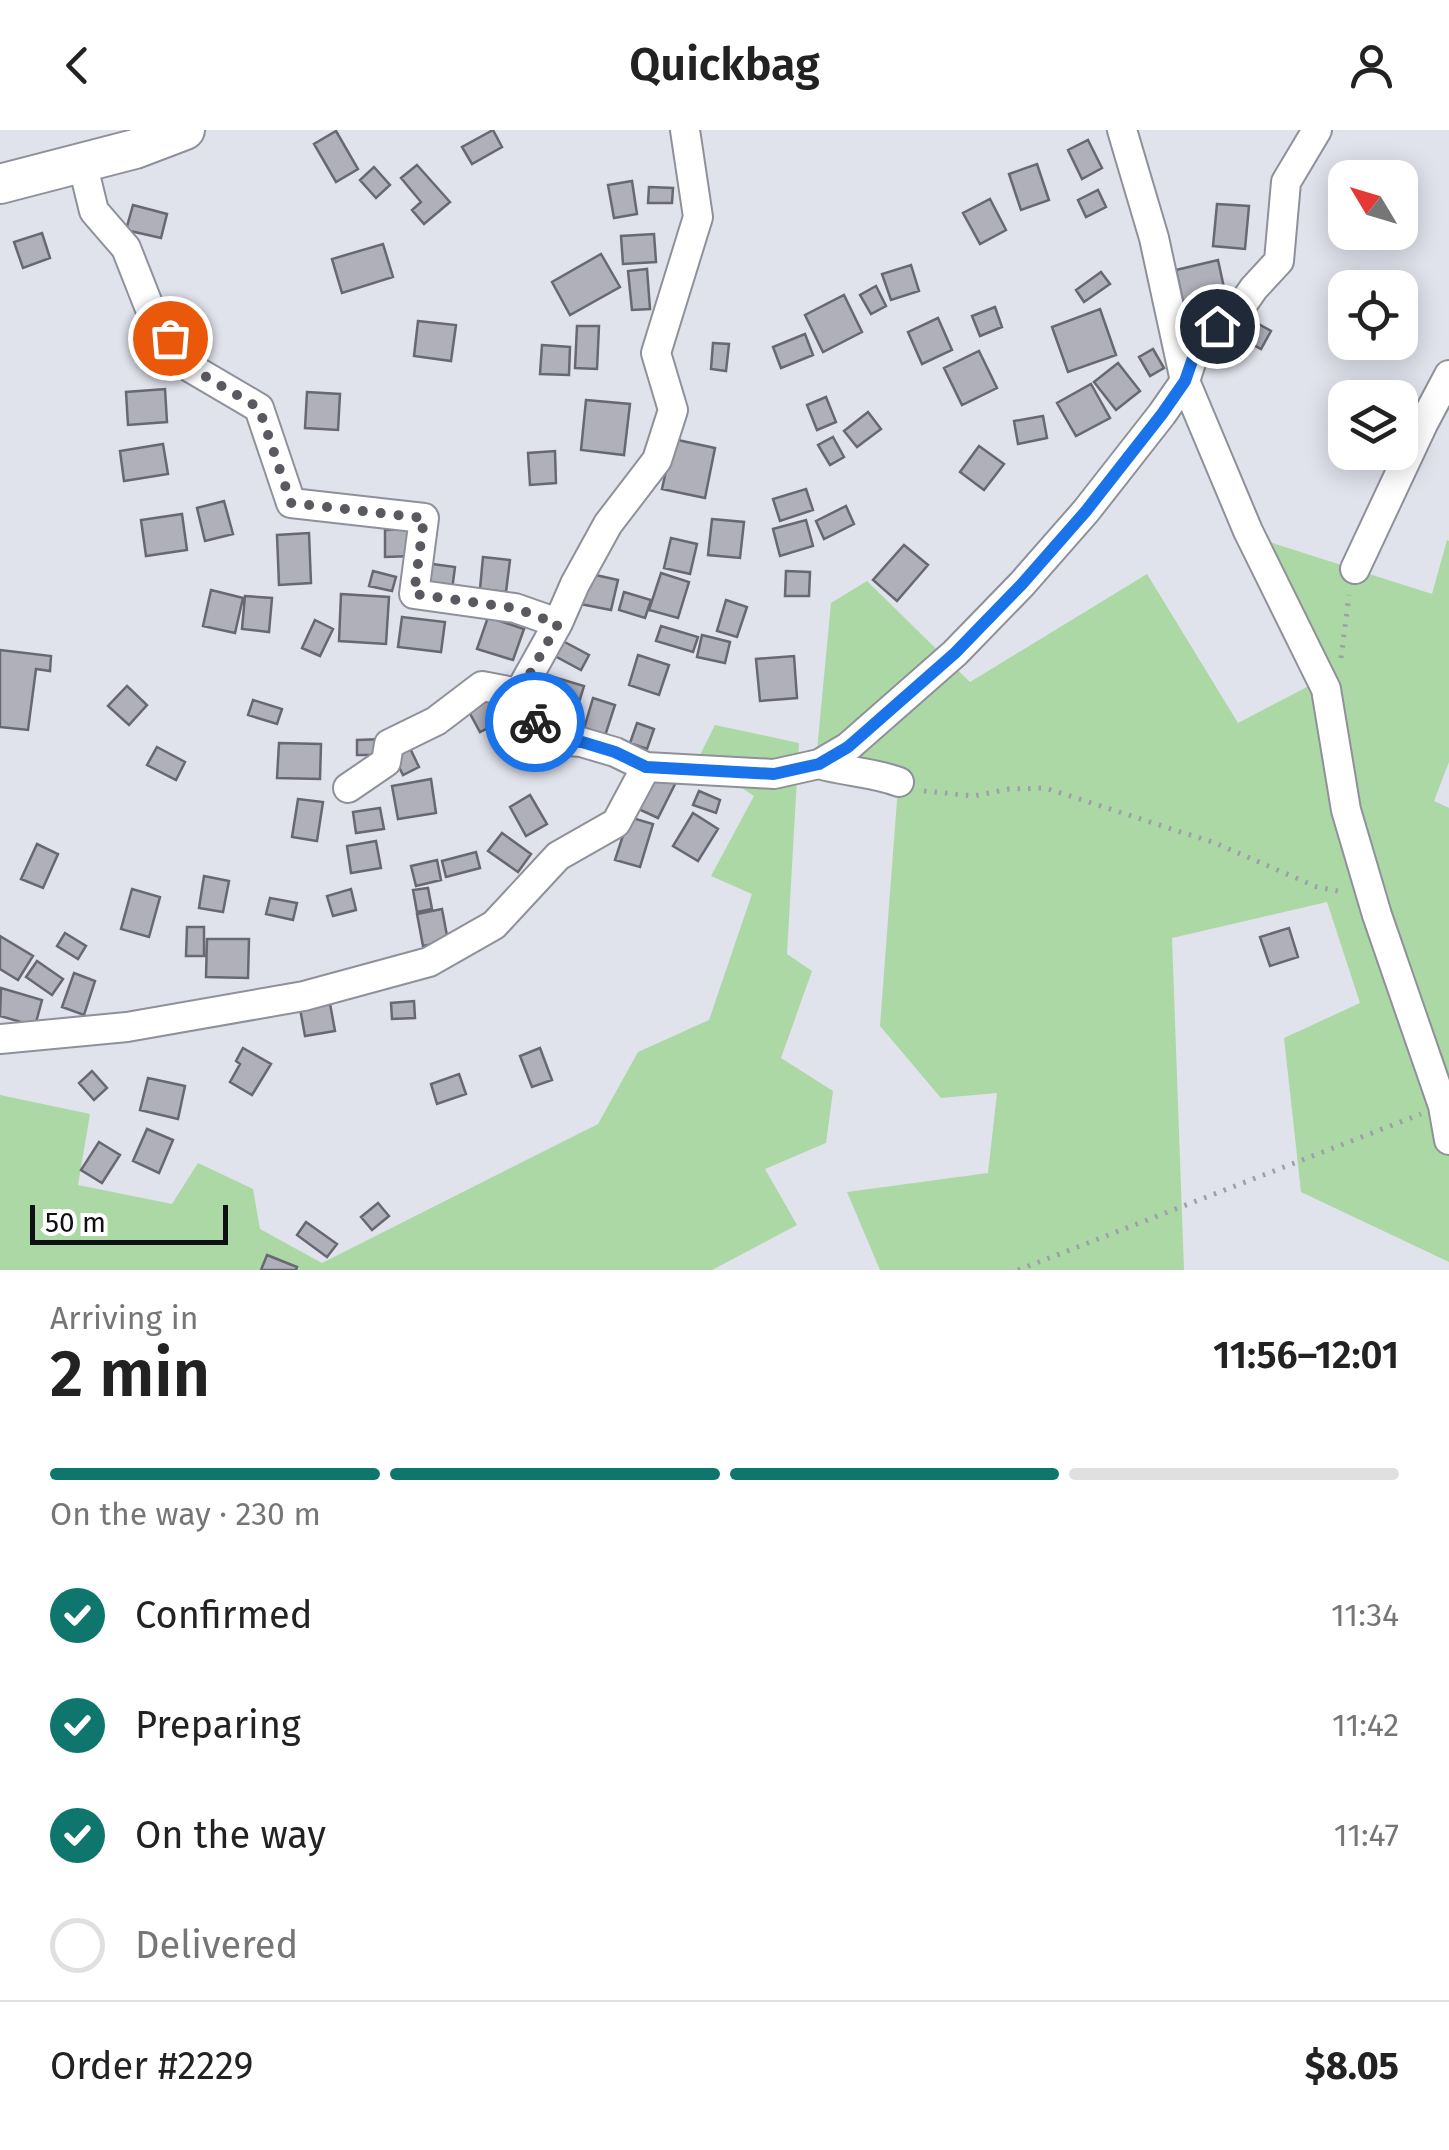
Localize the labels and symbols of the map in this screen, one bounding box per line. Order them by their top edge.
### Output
north arrow [1328,160,1418,250]
pin [1175,284,1260,369]
pin [128,296,213,381]
courier [485,672,585,772]
scale bar [30,1200,228,1244]

